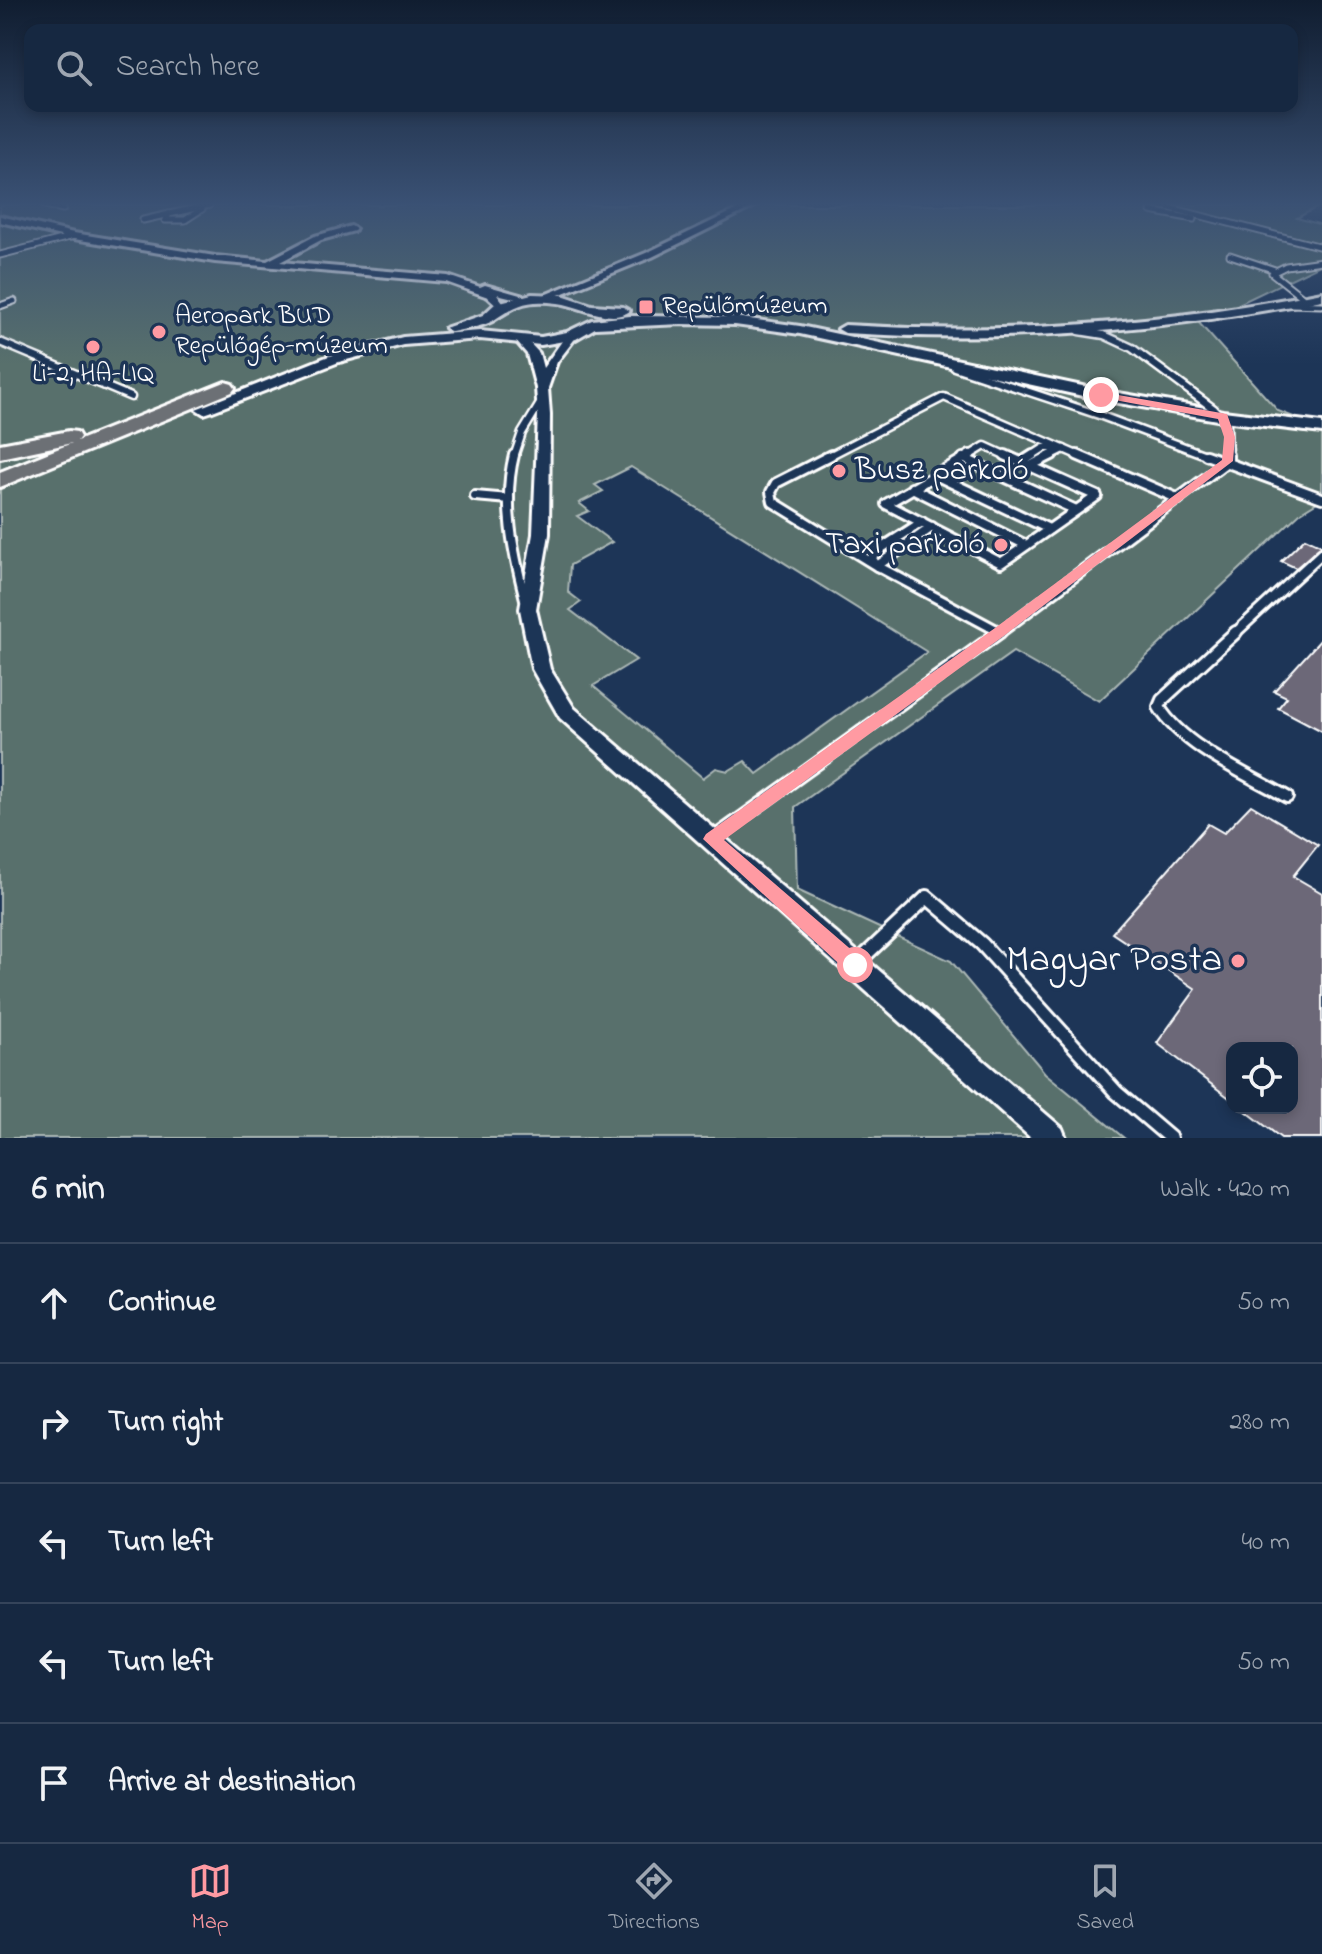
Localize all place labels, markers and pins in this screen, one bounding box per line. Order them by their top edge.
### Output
place label: Repülőmúzeum [662,288,827,326]
place label: Aeropark BUD Repülőgép-múzeum [175,298,388,366]
marker: Repülőmúzeum [637,298,655,316]
marker: Aeropark BUD Repülőgép-múzeum [150,323,168,341]
marker: Li-2, HA-LIQ [84,338,102,356]
place label: Li-2, HA-LIQ [32,356,154,394]
place label: Busz parkoló [854,448,1029,495]
marker: Busz parkoló [830,462,848,480]
place label: Taxi parkoló [825,522,985,569]
marker: Taxi parkoló [992,536,1010,554]
place label: Magyar Posta [1006,933,1222,989]
marker: Magyar Posta [1229,952,1247,970]

